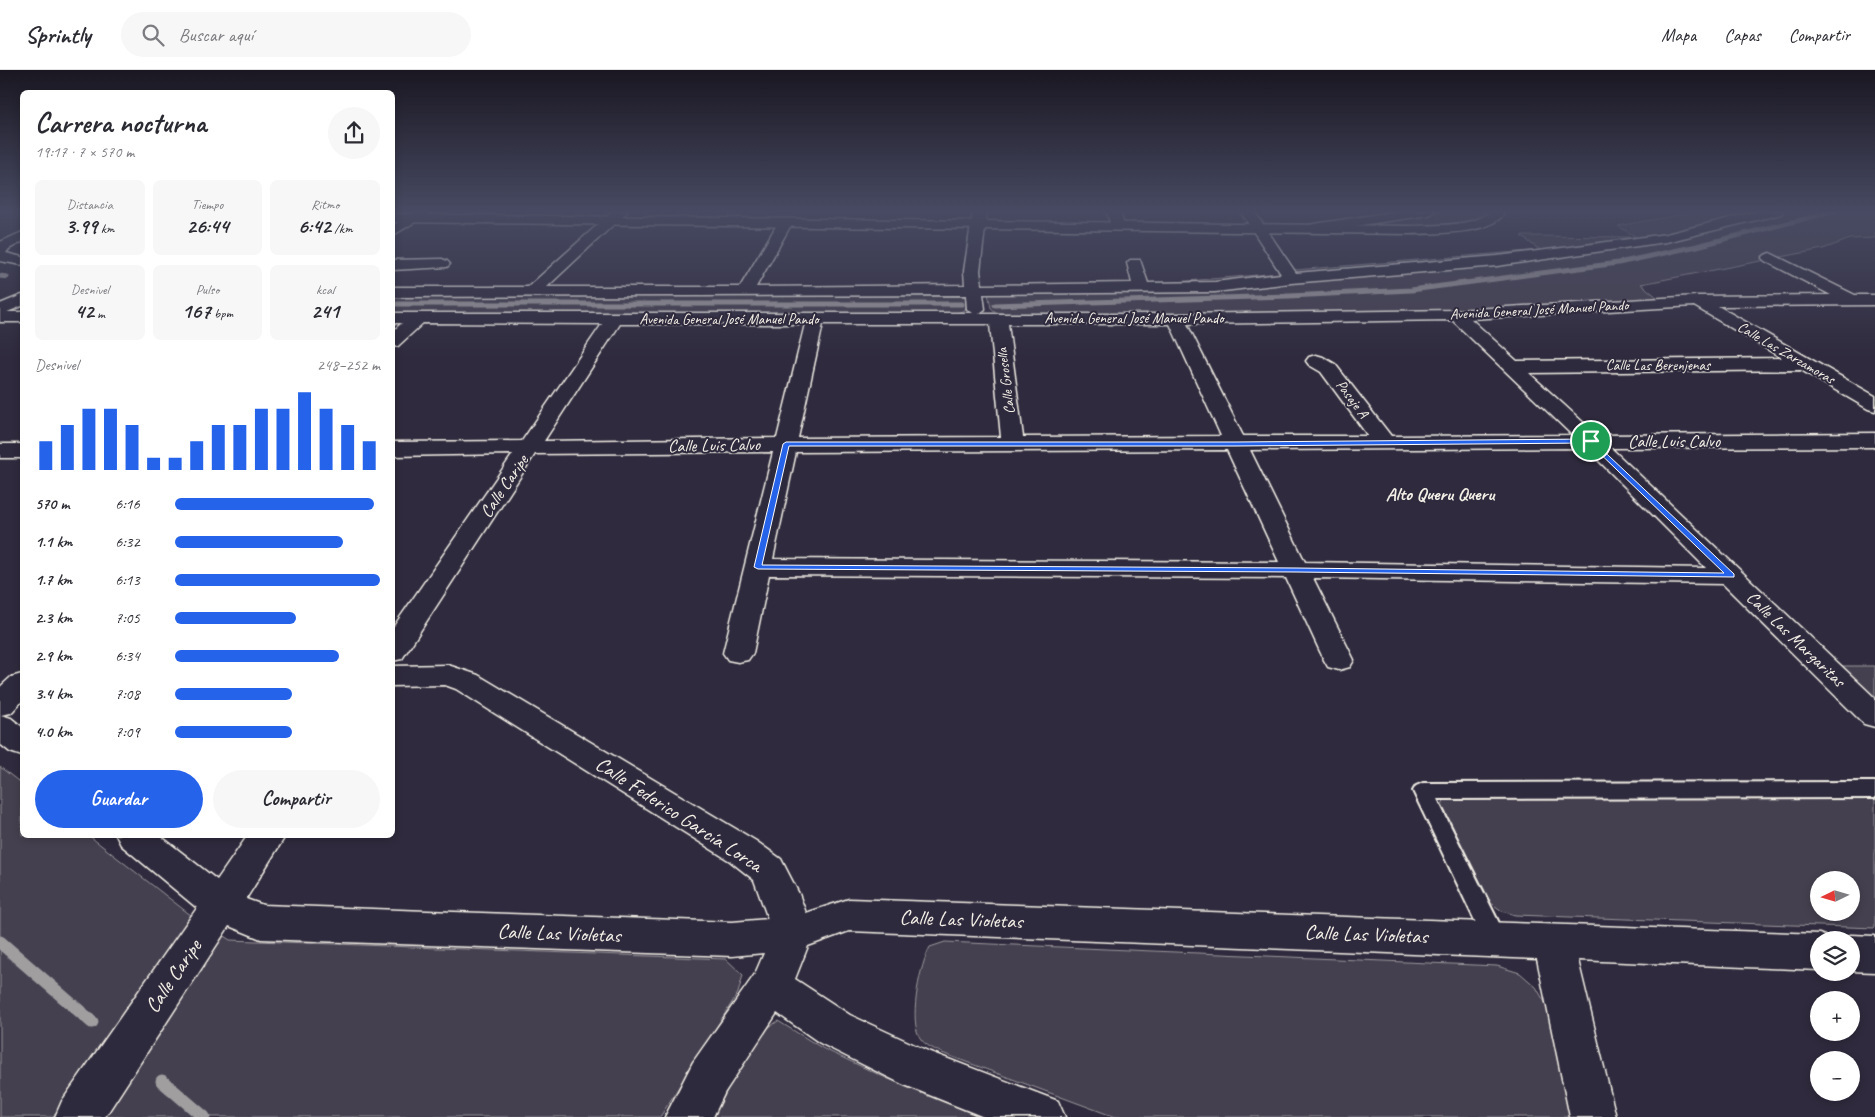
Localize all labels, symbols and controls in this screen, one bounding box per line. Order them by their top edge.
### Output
search box [121,12,471,57]
text: Sprintly [25,20,91,50]
icon: search [139,21,167,49]
text: Buscar aquí [179,23,253,47]
text: Mapa [1661,24,1696,46]
text: Capas [1724,24,1761,46]
text: Compartir [1789,24,1850,46]
text: Carrera nocturna [35,105,206,140]
button: share [328,107,380,159]
text: 19:17 · 7 × 570 m [35,142,134,162]
text: Distancia [67,196,113,213]
text: Tiempo [192,196,223,213]
text: Ritmo [311,196,339,213]
text: 3.99 [65,213,97,239]
text: 26:44 [186,213,229,239]
text: 6:42 [298,213,331,239]
text: km [97,220,114,237]
text: /km [331,220,352,237]
text: Desnivel [71,281,109,298]
text: Pulso [196,281,219,298]
text: kcal [316,281,334,298]
street label: Avenida General José Manuel Pando [1449,296,1631,324]
text: 42 [75,298,94,324]
text: 167 [182,298,211,324]
text: 241 [311,298,339,324]
text: m [94,305,105,322]
text: bpm [211,305,233,322]
street label: Avenida General José Manuel Pando [1045,309,1225,328]
street label: Avenida General José Manuel Pando [640,310,820,329]
street label: Calle Las Zarzamoras [1734,317,1840,390]
street label: Calle Grosella [992,346,1019,415]
text: Desnivel [35,355,78,375]
text: 248–252 m [317,355,380,375]
street label: Calle Las Berenjenas [1606,356,1712,375]
street label: Pasaje A [1331,376,1373,423]
pin [1570,420,1612,462]
icon: arrive [1577,427,1605,455]
street label: Calle Luis Calvo [1628,430,1722,452]
street label: Calle Luis Calvo [668,433,762,457]
street label: Calle Caripe [475,449,534,522]
district label: Alto Queru Queru [1386,482,1496,506]
text: 570 m [35,494,69,514]
text: 6:16 [115,494,140,514]
text: 1.1 km [35,532,72,552]
text: 6:32 [115,532,140,552]
text: 1.7 km [35,570,72,590]
text: 6:13 [115,570,140,590]
street label: Calle Las Margaritas [1742,586,1851,693]
text: 2.3 km [35,608,72,628]
text: 7:05 [115,608,140,628]
text: 2.9 km [35,646,72,666]
text: 6:34 [115,646,140,666]
text: 3.4 km [35,684,72,704]
text: 7:08 [115,684,140,704]
text: 4.0 km [35,722,72,742]
text: 7:09 [115,722,140,742]
street label: Calle Federico García Lorca [591,750,769,879]
button: Guardar [35,770,203,828]
button: Compartir [213,770,380,828]
north arrow [1810,871,1860,921]
map controls [1810,871,1860,1101]
street label: Calle Las Violetas [899,904,1025,934]
street label: Calle Las Violetas [497,918,623,948]
street label: Calle Las Violetas [1304,919,1430,949]
button: layers [1810,931,1860,981]
street label: Calle Caripe [139,933,208,1018]
button: + [1810,991,1860,1041]
button: − [1810,1051,1860,1101]

